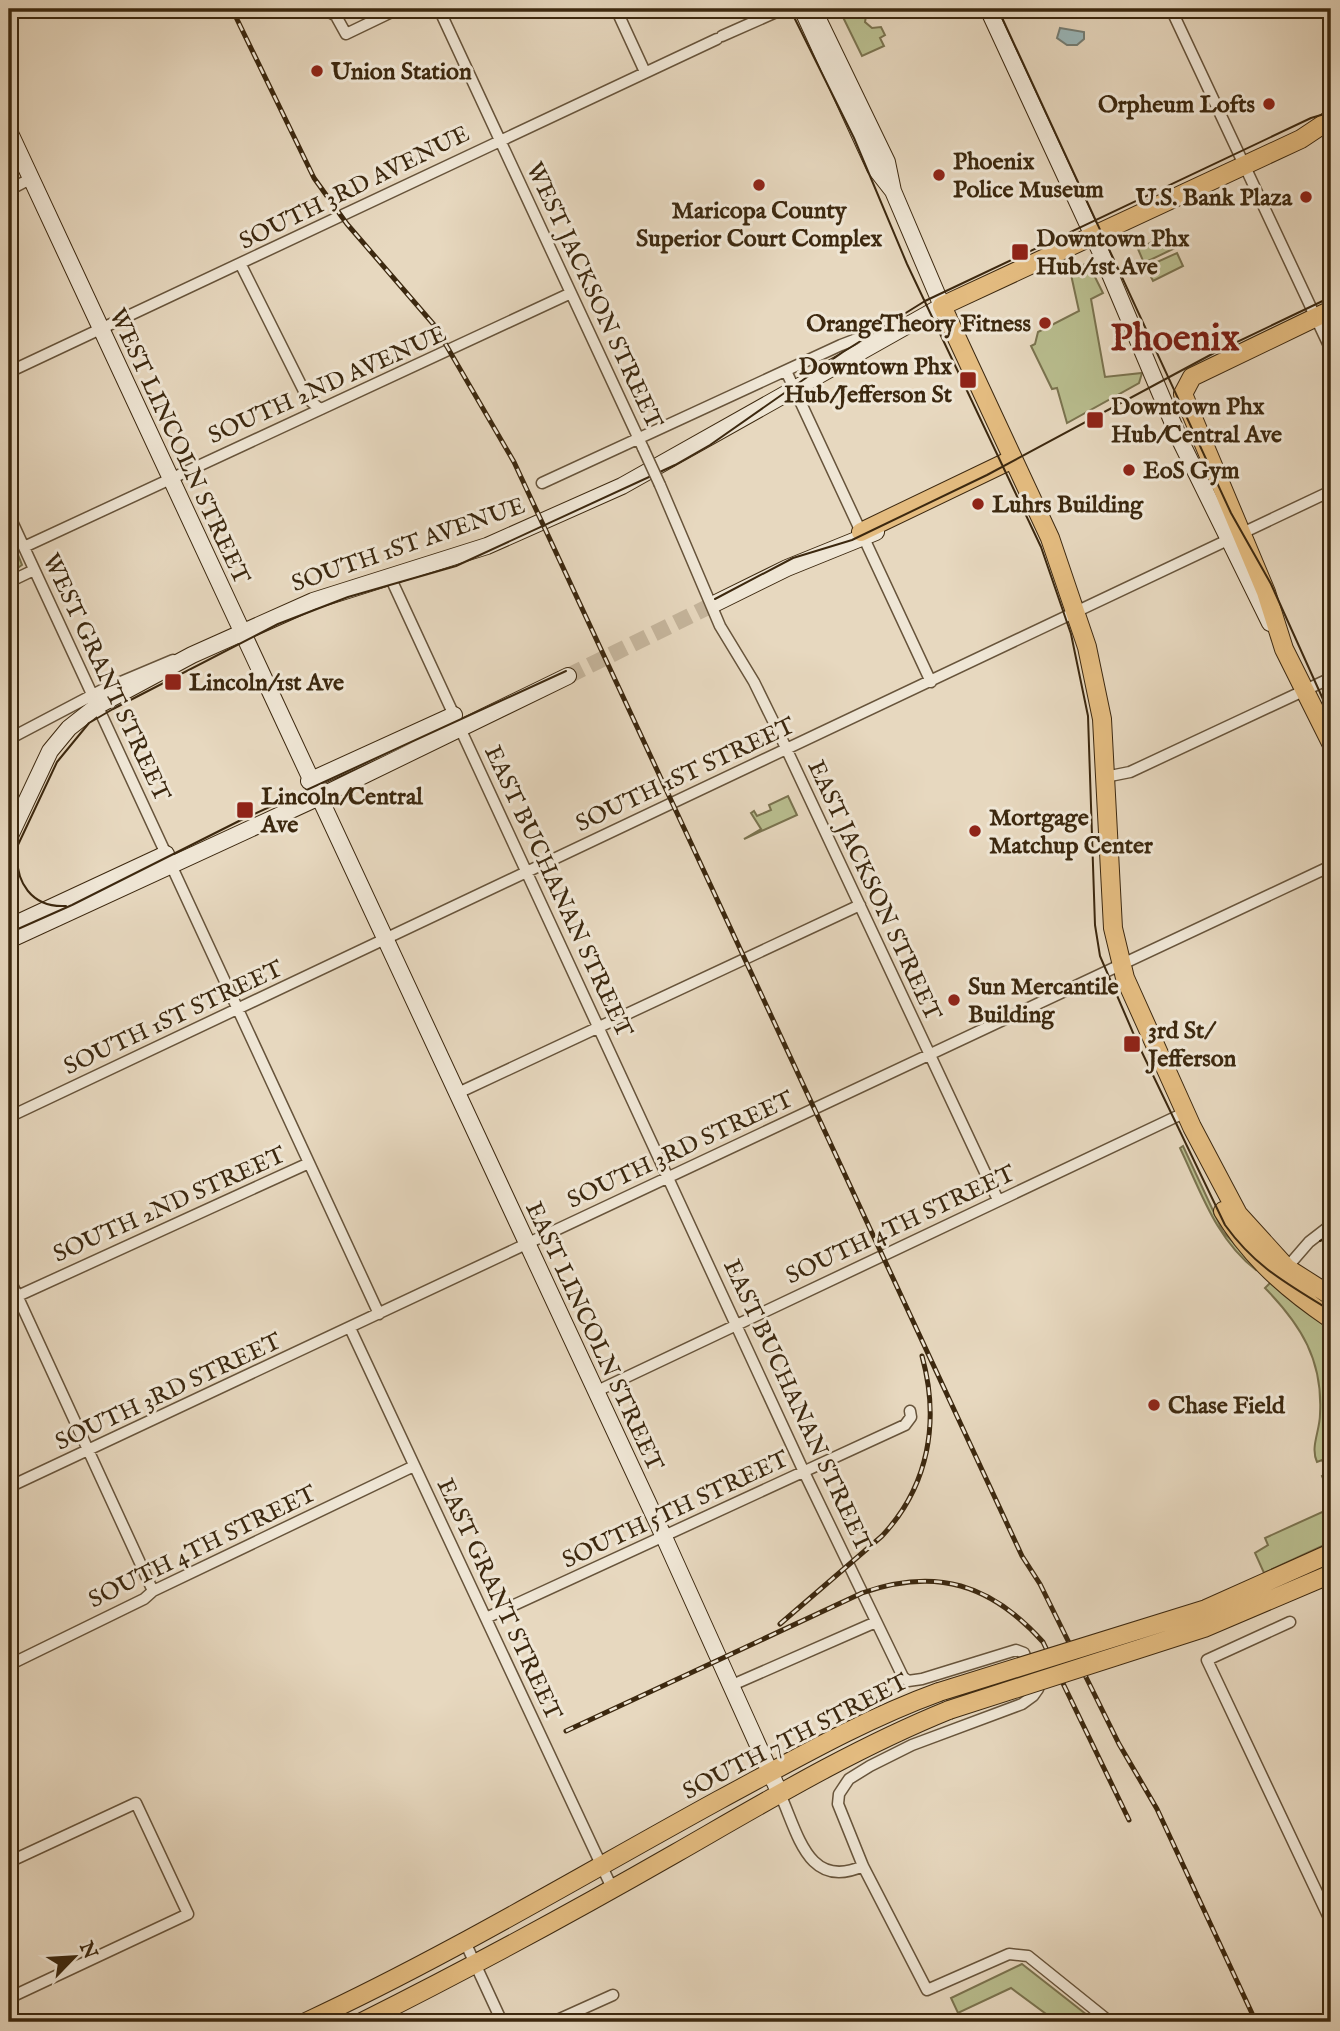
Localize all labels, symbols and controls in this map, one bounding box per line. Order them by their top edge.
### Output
place label: Union Station [330,57,472,88]
marker: Union Station [309,63,325,79]
place label: Orpheum Lofts [1098,90,1256,121]
marker: Orpheum Lofts [1261,96,1277,112]
street label: SOUTH 3RD AVENUE [234,119,475,258]
place label: Phoenix Police Museum [953,147,1104,206]
street label: WEST JACKSON STREET [518,157,669,434]
marker: Phoenix Police Museum [931,167,947,183]
marker: Maricopa County Superior Court Complex [751,177,767,193]
place label: U.S. Bank Plaza [1134,183,1293,214]
marker: U.S. Bank Plaza [1298,189,1314,205]
place label: Maricopa County Superior Court Complex [636,196,882,255]
place label: Downtown Phx Hub/1st Ave [1036,224,1190,283]
marker: Downtown Phx Hub/1st Ave [1010,242,1030,262]
street label: WEST LINCOLN STREET [101,304,256,590]
place label: OrangeTheory Fitness [806,309,1032,340]
marker: OrangeTheory Fitness [1037,315,1053,331]
district label: Phoenix [1111,316,1240,364]
street label: SOUTH 2ND AVENUE [204,319,452,452]
place label: Downtown Phx Hub/Jefferson St [784,352,953,411]
marker: Downtown Phx Hub/Jefferson St [958,370,978,390]
place label: Downtown Phx Hub/Central Ave [1111,392,1282,451]
marker: Downtown Phx Hub/Central Ave [1085,410,1105,430]
place label: EoS Gym [1143,456,1240,487]
marker: EoS Gym [1121,462,1137,478]
place label: Luhrs Building [992,490,1144,521]
street label: SOUTH 1ST AVENUE [288,491,529,600]
marker: Luhrs Building [970,496,986,512]
street label: WEST GRANT STREET [35,549,177,807]
place label: Lincoln/1st Ave [189,668,344,699]
marker: Lincoln/1st Ave [163,672,183,692]
street label: SOUTH 1ST STREET [571,711,801,840]
street label: EAST BUCHANAN STREET [476,741,639,1043]
street label: EAST JACKSON STREET [800,755,948,1026]
place label: Lincoln/Central Ave [260,782,423,841]
marker: Lincoln/Central Ave [235,800,255,820]
place label: Mortgage Matchup Center [989,803,1153,862]
marker: Mortgage Matchup Center [967,823,983,839]
street label: SOUTH 1ST STREET [59,954,289,1083]
place label: Sun Mercantile Building [968,972,1118,1031]
marker: Sun Mercantile Building [946,992,962,1008]
place label: 3rd St/ Jefferson [1145,1016,1237,1075]
marker: 3rd St/ Jefferson [1122,1034,1142,1054]
street label: SOUTH 3RD STREET [563,1084,799,1216]
street label: SOUTH 2ND STREET [49,1140,291,1271]
street label: SOUTH 4TH STREET [781,1158,1021,1292]
street label: EAST LINCOLN STREET [517,1197,670,1477]
street label: EAST BUCHANAN STREET [715,1255,878,1557]
street label: SOUTH 3RD STREET [51,1326,287,1458]
place label: Chase Field [1168,1391,1286,1422]
marker: Chase Field [1146,1397,1162,1413]
street label: SOUTH 5TH STREET [557,1444,794,1576]
street label: EAST GRANT STREET [429,1474,569,1726]
street label: SOUTH 4TH STREET [84,1478,322,1616]
street label: SOUTH 7TH STREET [678,1667,914,1808]
north arrow [38,1923,108,1993]
text: N [73,1937,102,1964]

